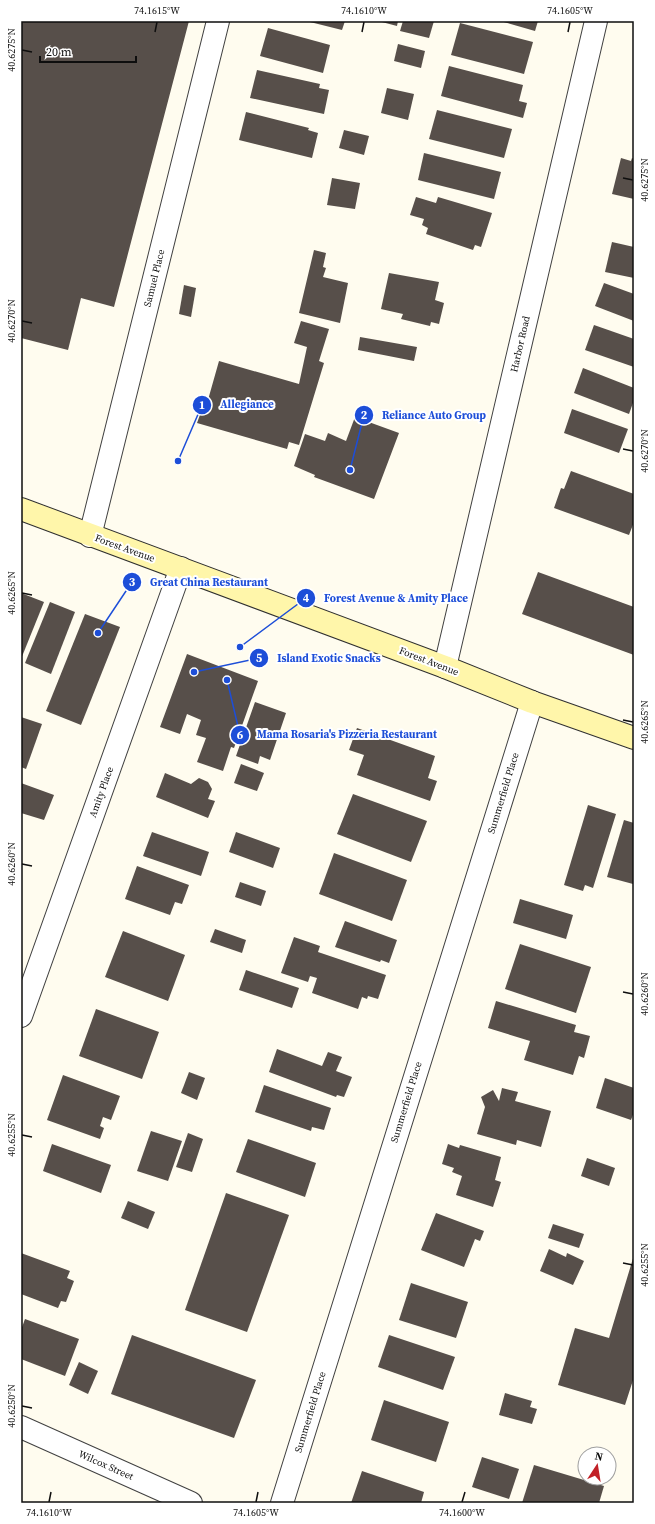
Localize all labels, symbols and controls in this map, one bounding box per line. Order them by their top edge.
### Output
text: 74.1615°W [134,4,180,17]
text: 74.1610°W [341,4,387,17]
text: 74.1605°W [547,4,593,17]
text: 40.6275°N [5,28,18,72]
scale bar [40,38,136,64]
text: 20 m [46,44,72,60]
text: 40.6275°N [638,158,651,202]
street label: Samuel Place [141,248,167,308]
text: 40.6270°N [5,299,18,343]
street label: Harbor Road [507,314,533,373]
callout: Allegiance [192,393,281,416]
text: 1 [199,397,205,413]
text: Allegiance [220,397,274,412]
callout: Reliance Auto Group [354,404,494,427]
text: 2 [361,407,368,423]
text: Reliance Auto Group [382,408,486,423]
text: 40.6270°N [638,429,651,473]
street label: Forest Avenue [93,531,157,565]
text: 40.6265°N [5,571,18,615]
callout: Great China Restaurant [122,571,276,594]
text: 3 [129,574,136,590]
text: Great China Restaurant [150,575,269,590]
callout: Forest Avenue & Amity Place [296,586,476,609]
text: 4 [303,590,310,606]
text: Forest Avenue & Amity Place [324,591,468,606]
street label: Forest Avenue [397,644,461,678]
callout: Island Exotic Snacks [249,646,388,669]
text: 5 [256,650,263,666]
text: Island Exotic Snacks [277,651,381,666]
text: 40.6265°N [638,700,651,744]
callout: Mama Rosaria's Pizzeria Restaurant [230,723,445,746]
text: 6 [237,727,244,743]
text: Mama Rosaria's Pizzeria Restaurant [257,727,438,742]
street label: Summerfield Place [484,751,522,835]
street label: Amity Place [86,765,116,819]
text: 40.6260°N [5,842,18,886]
text: 40.6260°N [638,972,651,1016]
street label: Summerfield Place [387,1060,425,1144]
text: 40.6255°N [5,1113,18,1157]
text: 40.6255°N [638,1243,651,1287]
street label: Summerfield Place [291,1370,329,1454]
text: 40.6250°N [5,1384,18,1428]
north arrow [577,1446,617,1486]
street label: Wilcox Street [76,1447,136,1483]
text: N [593,1449,604,1465]
text: 74.1610°W [26,1506,72,1519]
text: 74.1605°W [233,1506,279,1519]
text: 74.1600°W [439,1506,485,1519]

